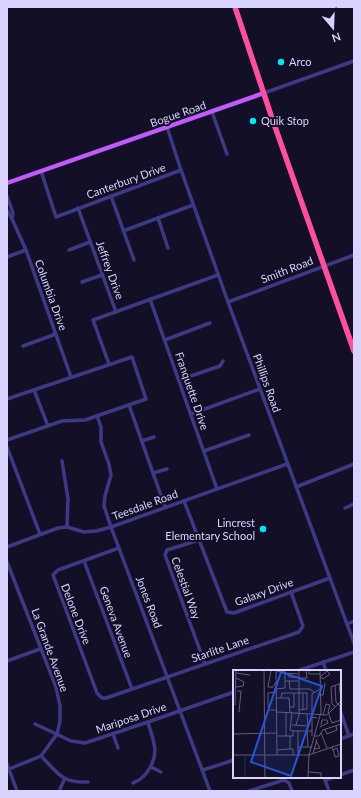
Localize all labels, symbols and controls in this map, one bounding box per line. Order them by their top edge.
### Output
north arrow [313,8,353,48]
text: N [330,30,343,45]
place label: Arco [289,55,312,68]
marker: Arco [276,57,286,67]
street label: Bogue Road [148,98,207,129]
place label: Quik Stop [261,114,309,127]
marker: Quik Stop [248,116,258,126]
street label: Canterbury Drive [84,160,167,201]
street label: Jeffrey Drive [94,239,127,301]
street label: Smith Road [259,254,315,285]
street label: Columbia Drive [33,258,70,332]
street label: Franquette Drive [173,350,212,432]
street label: Phillips Road [251,352,284,414]
street label: Teesdale Road [110,487,179,522]
place label: Lincrest Elementary School [165,516,255,542]
marker: Lincrest Elementary School [258,524,268,534]
street label: Celestial Way [169,555,204,621]
street label: Jones Road [134,574,165,630]
street label: Galaxy Drive [233,575,295,608]
street label: Delone Drive [59,582,94,646]
street label: Geneva Avenue [97,584,136,660]
street label: La Grande Avenue [29,606,72,694]
street label: Starlite Lane [189,633,250,664]
inset map [233,670,341,778]
street label: Mariposa Drive [94,699,168,736]

